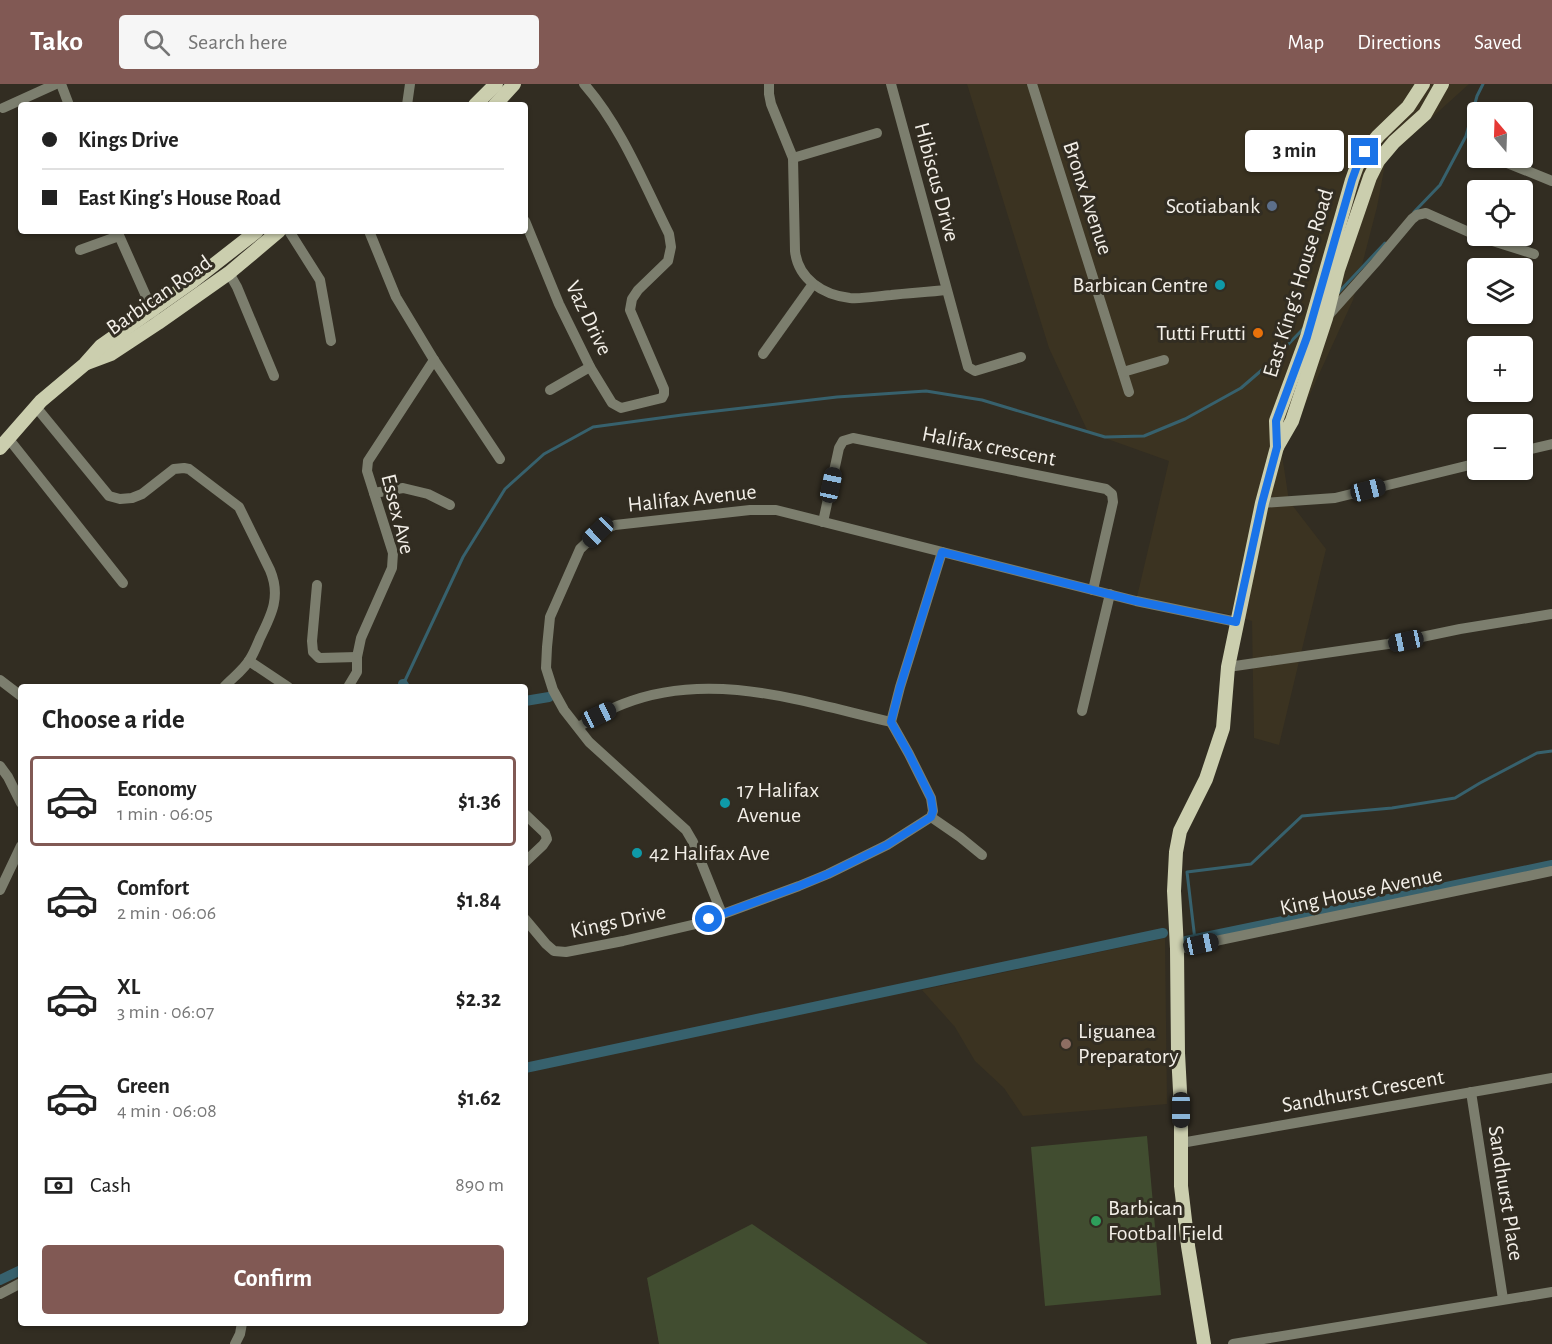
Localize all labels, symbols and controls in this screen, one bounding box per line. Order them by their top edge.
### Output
search box [119,15,539,69]
icon: search [140,26,173,59]
text: Tako [30,28,83,56]
text: Search here [188,31,288,53]
text: Map [1288,32,1324,53]
text: Directions [1357,32,1441,53]
text: Saved [1474,32,1522,53]
north arrow [1467,102,1533,168]
map controls [1467,102,1533,480]
street label: Hibiscus Drive [911,120,963,244]
text: Kings Drive [78,129,179,151]
callout: 3 min [1245,131,1344,173]
route end [1351,138,1378,165]
street label: Bronx Avenue [1059,139,1117,257]
text: 3 min [1273,141,1316,161]
button: locate [1467,180,1533,246]
street label: East King's House Road [1259,186,1337,380]
text: East King's House Road [78,187,281,209]
place label: Scotiabank [1166,195,1260,217]
marker: Scotiabank [1265,199,1279,213]
street label: Barbican Road [103,251,215,339]
button: layers [1467,258,1533,324]
place label: Barbican Centre [1073,274,1208,296]
street label: Vaz Drive [562,277,616,359]
marker: Barbican Centre [1213,278,1227,292]
place label: Tutti Frutti [1156,322,1246,344]
marker: Tutti Frutti [1251,326,1265,340]
button: + [1467,336,1533,402]
button: − [1467,414,1533,480]
street label: Halifax crescent [920,422,1058,470]
car [818,466,844,504]
street label: Essex Ave [377,472,419,556]
car [1348,477,1388,503]
street label: Halifax Avenue [626,480,758,516]
car [579,513,617,551]
car [1387,628,1425,654]
car [579,699,619,731]
text: Choose a ride [42,706,185,733]
icon: car [45,774,99,828]
text: Economy [117,778,197,800]
place label: 17 Halifax Avenue [737,779,820,826]
text: $1.36 [458,790,501,812]
marker: 17 Halifax Avenue [718,796,732,810]
text: 1 min · 06:05 [117,804,213,824]
place label: 42 Halifax Ave [649,842,770,864]
marker: 42 Halifax Ave [630,846,644,860]
street label: King House Avenue [1278,863,1444,919]
icon: car [45,873,99,927]
text: Comfort [117,877,189,899]
text: $1.84 [456,889,501,911]
street label: Kings Drive [568,900,668,942]
text: 2 min · 06:06 [117,903,216,923]
route start [695,905,722,932]
car [1182,931,1220,957]
icon: car [45,972,99,1026]
text: XL [117,976,140,998]
text: $2.32 [456,988,501,1010]
text: 3 min · 06:07 [117,1002,214,1022]
place label: Liguanea Preparatory [1078,1020,1179,1067]
marker: Liguanea Preparatory [1059,1037,1073,1051]
street label: Sandhurst Crescent [1280,1066,1446,1116]
icon: car [45,1071,99,1125]
text: Green [117,1075,170,1097]
text: $1.62 [457,1087,501,1109]
car [1172,1092,1190,1128]
text: 4 min · 06:08 [117,1101,217,1121]
street label: Sandhurst Place [1484,1124,1528,1262]
icon: cash [42,1169,75,1202]
text: Cash [90,1174,131,1196]
text: 890 m [455,1175,504,1195]
place label: Barbican Football Field [1108,1197,1223,1244]
marker: Barbican Football Field [1089,1214,1103,1228]
button: Confirm [42,1245,504,1314]

